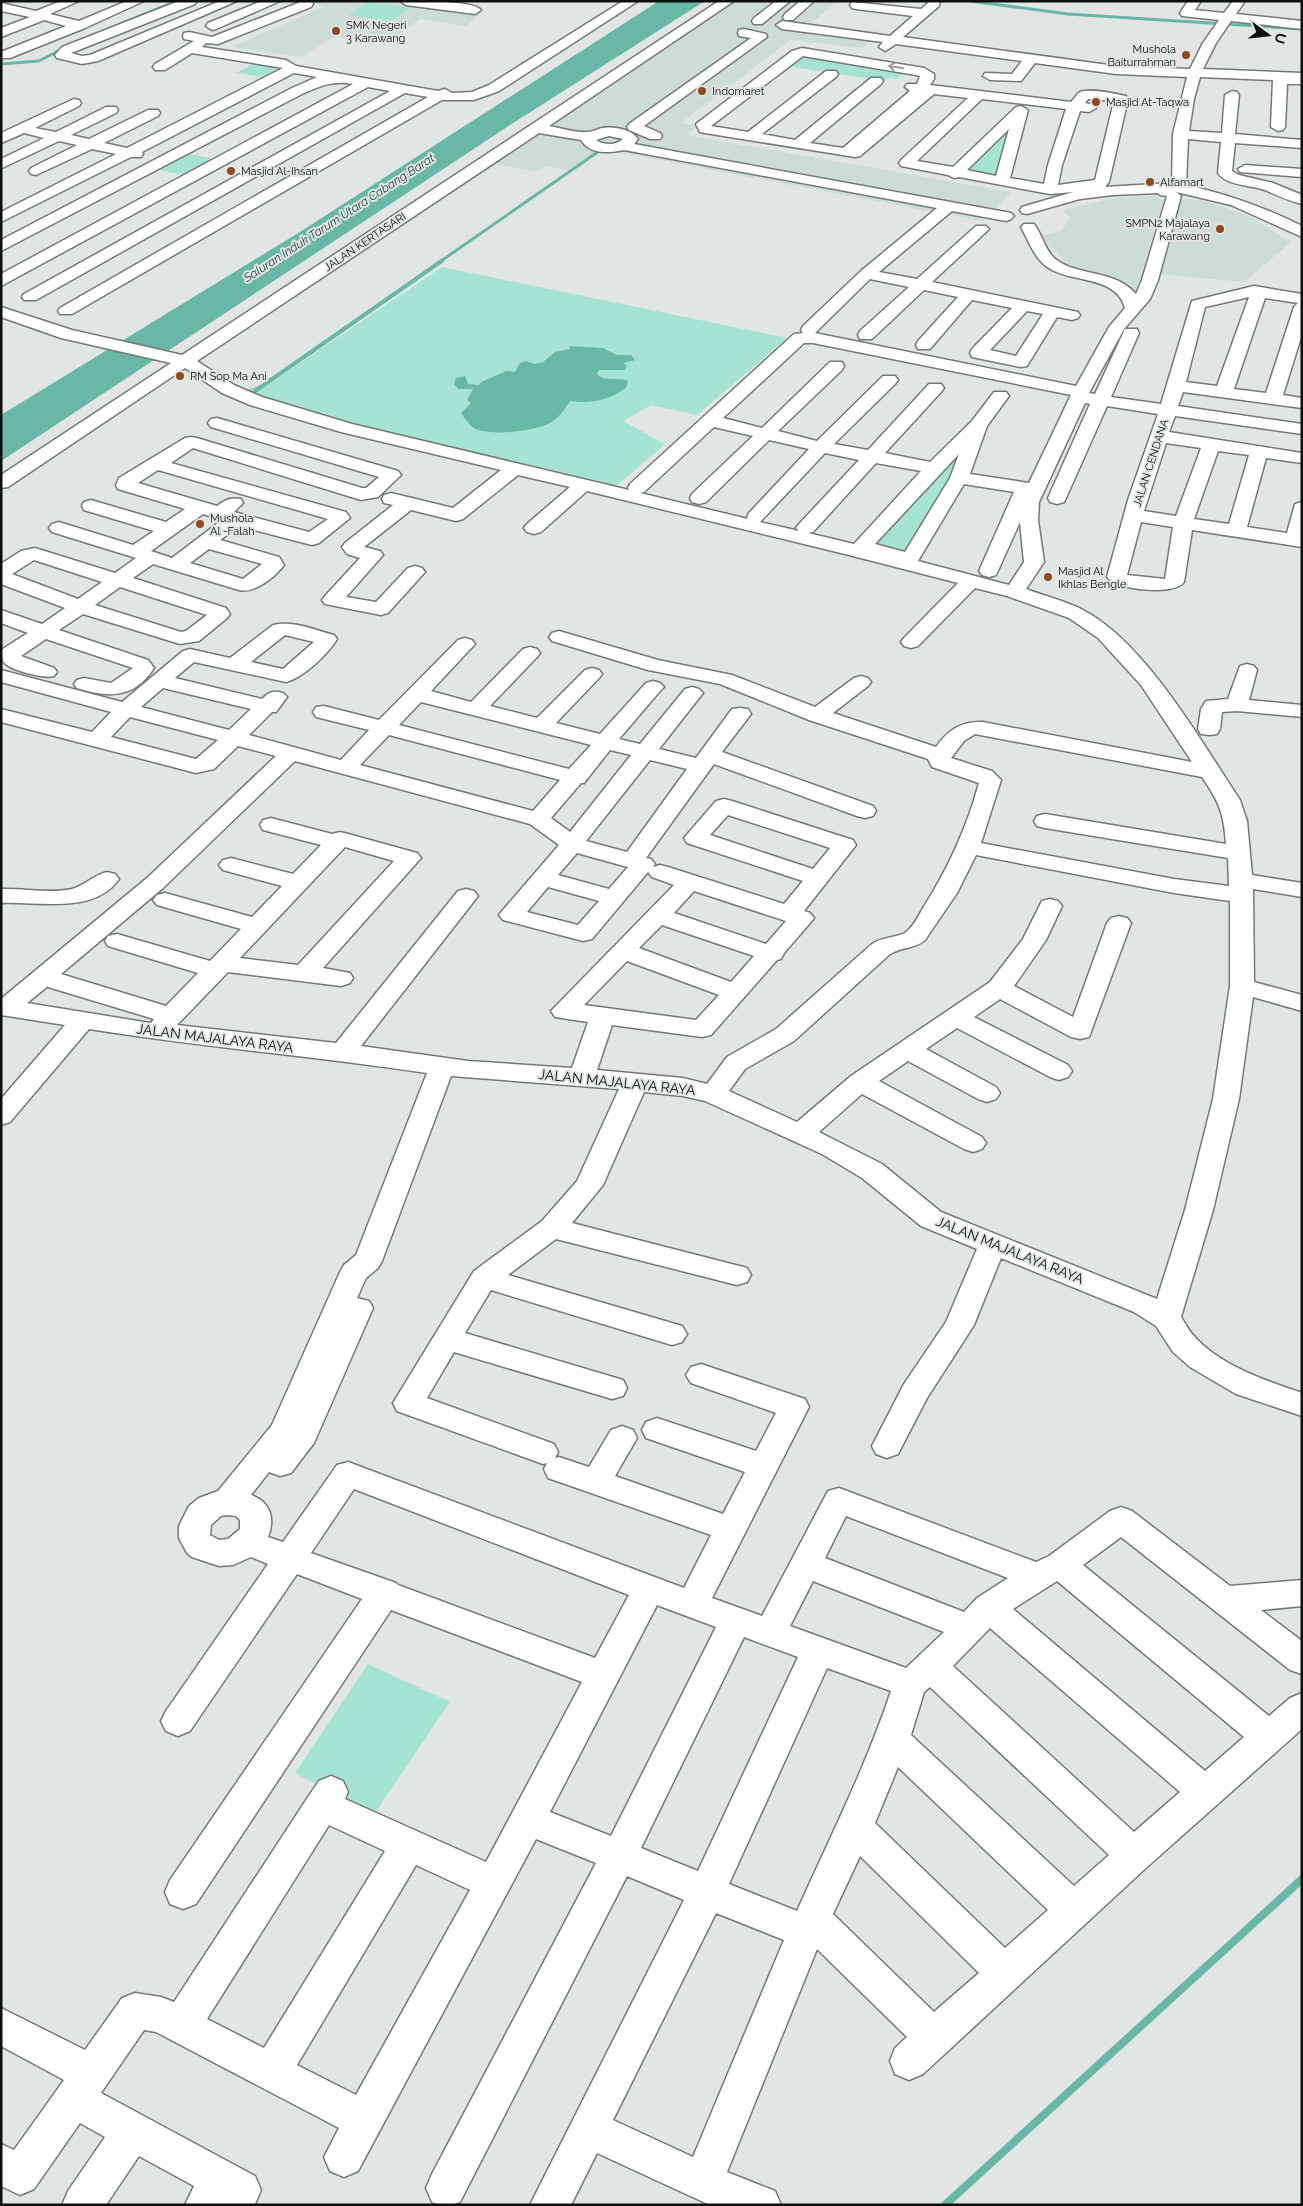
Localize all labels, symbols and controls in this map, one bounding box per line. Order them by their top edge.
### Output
north arrow [1243,10,1293,60]
place label: SMK Negeri 3 Karawang [346,19,406,45]
marker: SMK Negeri 3 Karawang [330,25,342,37]
text: U [1271,31,1290,46]
place label: Mushola Baiturrahman [1107,43,1176,69]
marker: Mushola Baiturrahman [1180,49,1192,61]
one-way arrow [888,61,904,71]
marker: Indomaret [696,85,708,97]
place label: Indomaret [712,85,765,98]
marker: Masjid At-Taqwa [1090,96,1102,108]
place label: Masjid At-Taqwa [1106,96,1189,109]
water label: Saluran Induk Tarum Utara Cabang Barat [240,151,437,286]
marker: Masjid Al-Ihsan [225,165,237,177]
place label: Masjid Al-Ihsan [241,165,318,178]
marker: Alfamart [1144,176,1156,188]
place label: Alfamart [1160,176,1204,189]
street label: JALAN KERTASARI [322,210,408,274]
place label: SMPN2 Majalaya Karawang [1125,217,1210,243]
marker: SMPN2 Majalaya Karawang [1214,223,1226,235]
marker: RM Sop Ma Ani [174,370,186,382]
place label: RM Sop Ma Ani [190,370,267,383]
street label: JALAN CENDANA [1131,417,1171,508]
place label: Mushola Al -Falah [210,512,255,538]
marker: Mushola Al -Falah [194,518,206,530]
place label: Masjid Al Ikhlas Bengle [1058,565,1127,591]
marker: Masjid Al Ikhlas Bengle [1042,571,1054,583]
street label: JALAN MAJALAYA RAYA [136,1020,295,1056]
street label: JALAN MAJALAYA RAYA [538,1066,697,1098]
street label: JALAN MAJALAYA RAYA [934,1213,1087,1287]

